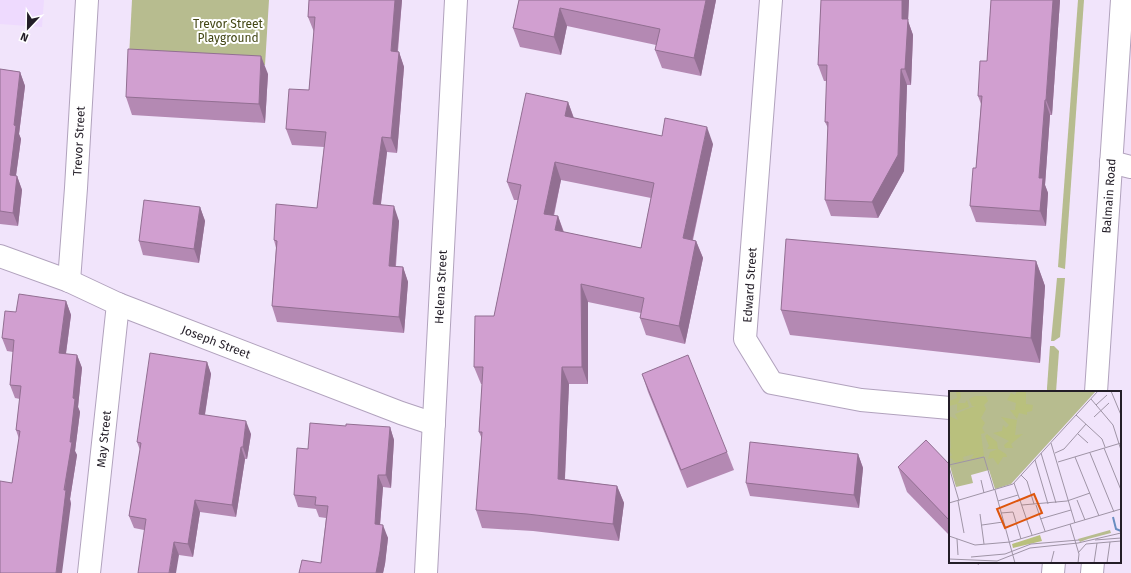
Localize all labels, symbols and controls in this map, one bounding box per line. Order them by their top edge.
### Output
north arrow [8,8,48,48]
park label: Trevor Street Playground [193,17,264,45]
text: N [19,29,30,44]
street label: Trevor Street [70,105,88,176]
street label: Balmain Road [1099,158,1119,234]
street label: Edward Street [740,246,760,323]
street label: Helena Street [432,249,450,324]
street label: Joseph Street [180,322,253,362]
inset map [949,391,1121,563]
street label: May Street [94,409,114,468]

